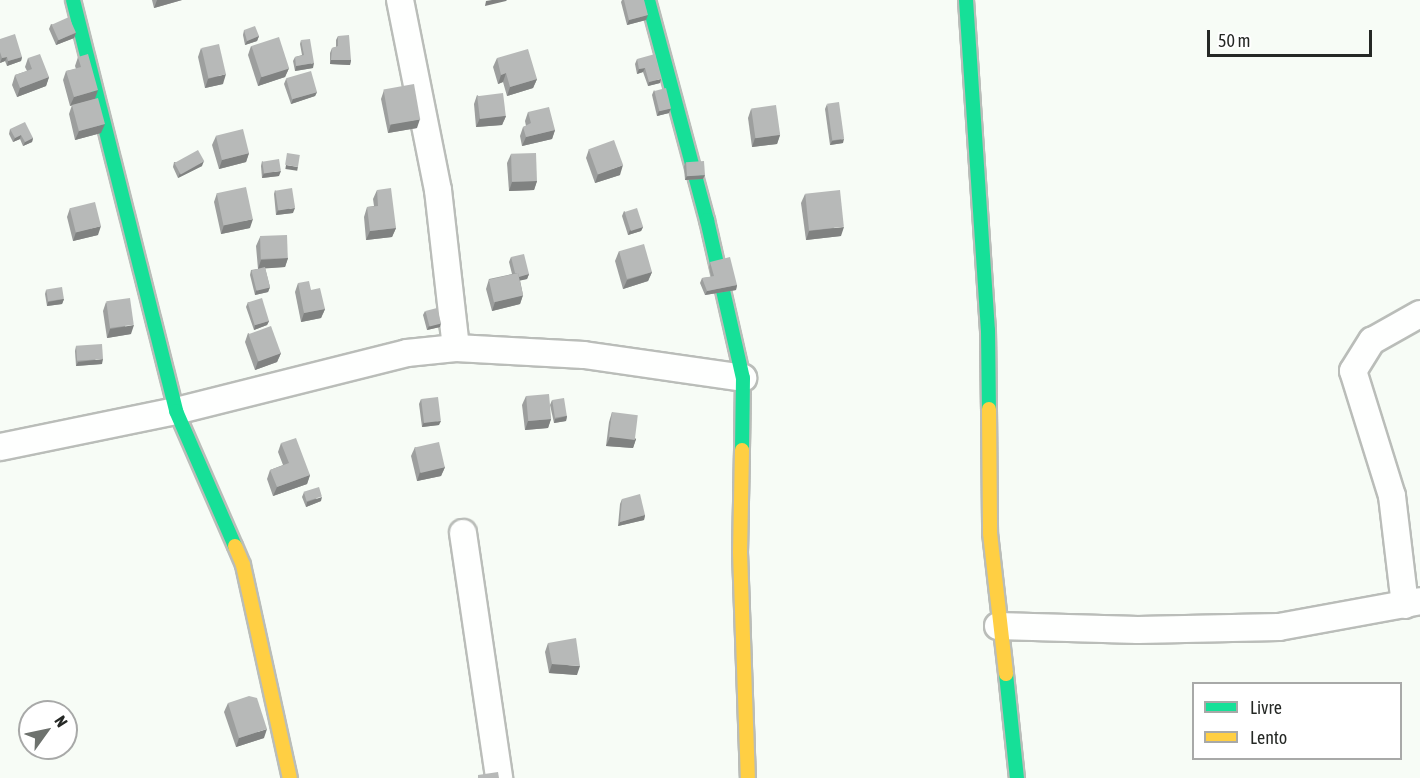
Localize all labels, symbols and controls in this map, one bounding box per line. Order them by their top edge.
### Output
scale bar [1210,18,1375,56]
text: 50 m [1218,30,1250,51]
legend [1192,682,1402,760]
text: Livre [1250,697,1282,718]
north arrow [18,700,78,760]
text: N [51,712,72,730]
text: Lento [1250,727,1287,748]

